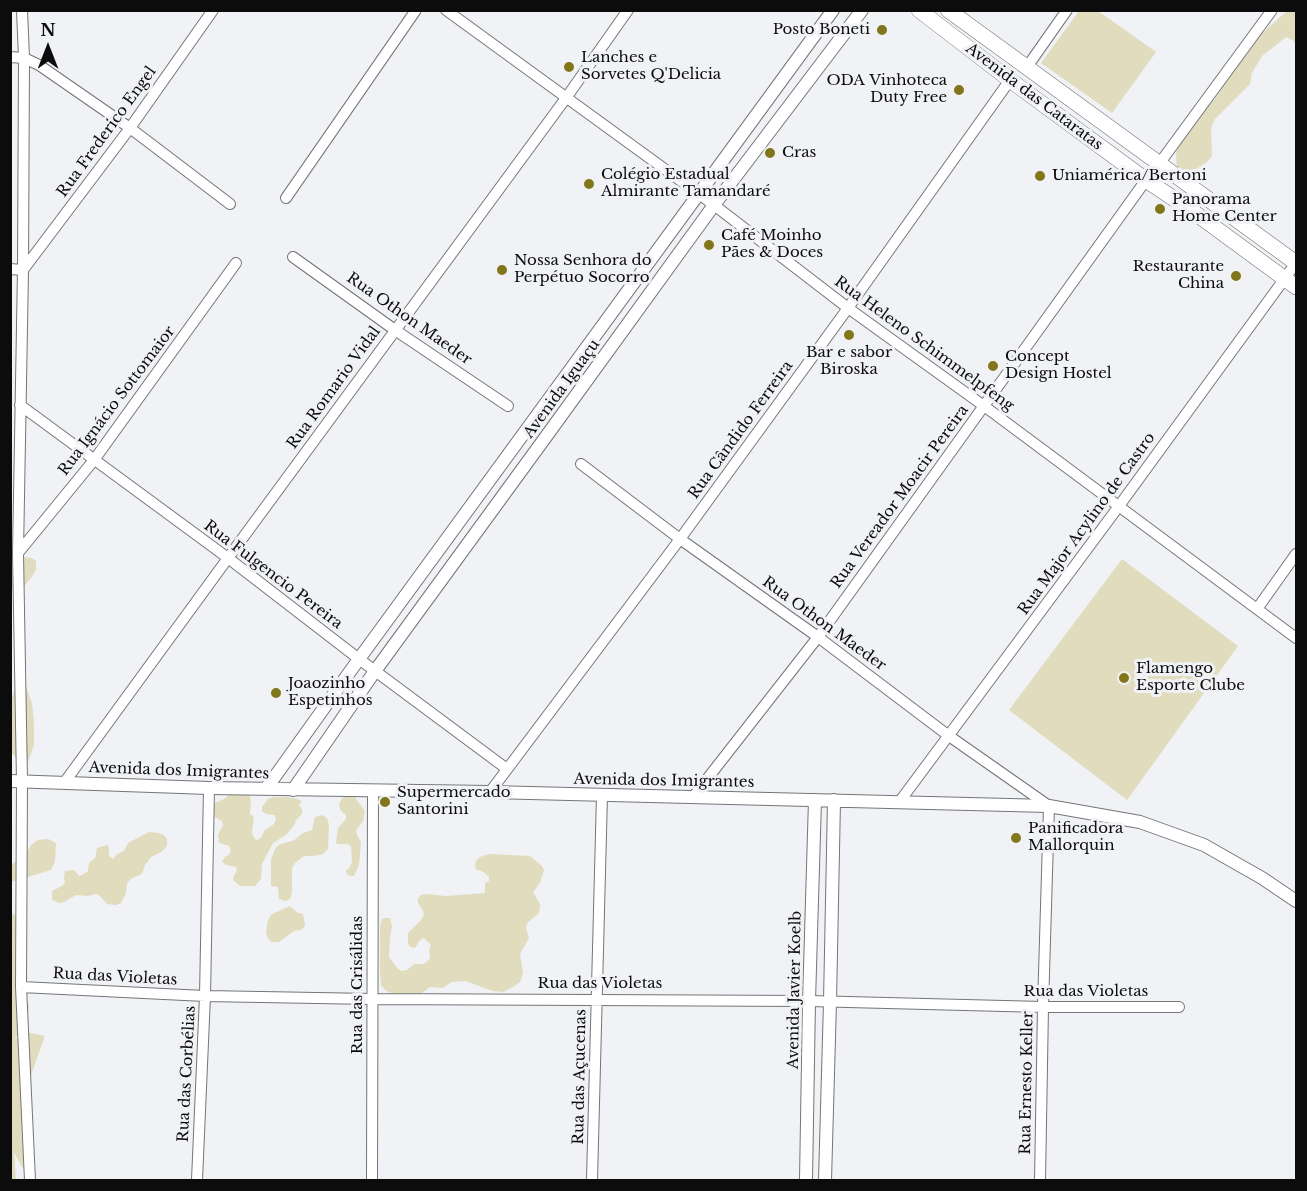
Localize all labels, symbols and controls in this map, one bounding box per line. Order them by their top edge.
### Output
north arrow [18,18,78,78]
text: N [40,20,56,40]
place label: Posto Boneti [773,21,870,39]
marker: Posto Boneti [875,23,889,37]
street label: Avenida das Cataratas [962,40,1106,154]
place label: Lanches e Sorvetes Q'Delicia [581,49,721,84]
marker: Lanches e Sorvetes Q'Delicia [562,60,576,74]
street label: Rua Frederico Engel [54,63,160,201]
place label: ODA Vinhoteca Duty Free [826,72,947,107]
marker: ODA Vinhoteca Duty Free [952,83,966,97]
place label: Cras [782,144,816,162]
marker: Cras [763,146,777,160]
place label: Colégio Estadual Almirante Tamandaré [601,166,771,201]
place label: Uniamérica/Bertoni [1052,167,1207,185]
marker: Uniamérica/Bertoni [1033,169,1047,183]
marker: Colégio Estadual Almirante Tamandaré [582,177,596,191]
place label: Panorama Home Center [1172,191,1277,226]
marker: Panorama Home Center [1153,202,1167,216]
place label: Café Moinho Pães & Doces [721,227,823,262]
marker: Café Moinho Pães & Doces [702,238,716,252]
place label: Nossa Senhora do Perpétuo Socorro [514,252,652,287]
place label: Restaurante China [1133,258,1224,293]
marker: Nossa Senhora do Perpétuo Socorro [495,263,509,277]
street label: Rua Othon Maeder [343,269,475,369]
marker: Restaurante China [1229,269,1243,283]
street label: Rua Heleno Schimmelpfeng [831,273,1017,415]
street label: Rua Ignácio Sottomaior [55,323,179,479]
street label: Rua Romario Vidal [284,323,384,453]
marker: Bar e sabor Biroska [842,328,856,342]
street label: Avenida Iguaçu [520,336,604,442]
place label: Bar e sabor Biroska [806,344,892,379]
place label: Concept Design Hostel [1005,348,1112,383]
street label: Rua Cândido Ferreira [685,358,797,502]
marker: Concept Design Hostel [986,359,1000,373]
street label: Rua Vereador Moacir Pereira [827,402,973,592]
street label: Rua Major Acylino de Castro [1015,429,1159,619]
street label: Rua Fulgencio Pereira [200,517,346,633]
street label: Rua Othon Maeder [759,573,889,675]
place label: Flamengo Esporte Clube [1136,660,1245,695]
marker: Flamengo Esporte Clube [1117,671,1131,685]
place label: Joaozinho Espetinhos [288,675,373,710]
marker: Joaozinho Espetinhos [269,686,283,700]
street label: Avenida dos Imigrantes [88,759,270,783]
street label: Avenida dos Imigrantes [574,770,754,792]
place label: Supermercado Santorini [397,784,511,819]
marker: Supermercado Santorini [378,795,392,809]
place label: Panificadora Mallorquin [1028,820,1123,855]
marker: Panificadora Mallorquin [1009,831,1023,845]
street label: Avenida Javier Koelb [785,911,805,1069]
street label: Rua das Crisálidas [349,916,367,1054]
street label: Rua das Violetas [52,965,178,989]
street label: Rua das Violetas [538,975,662,993]
street label: Rua das Violetas [1024,983,1148,1001]
street label: Rua das Corbélias [174,1005,200,1143]
street label: Rua das Açucenas [570,1009,590,1145]
street label: Rua Ernesto Keller [1017,1011,1037,1155]

